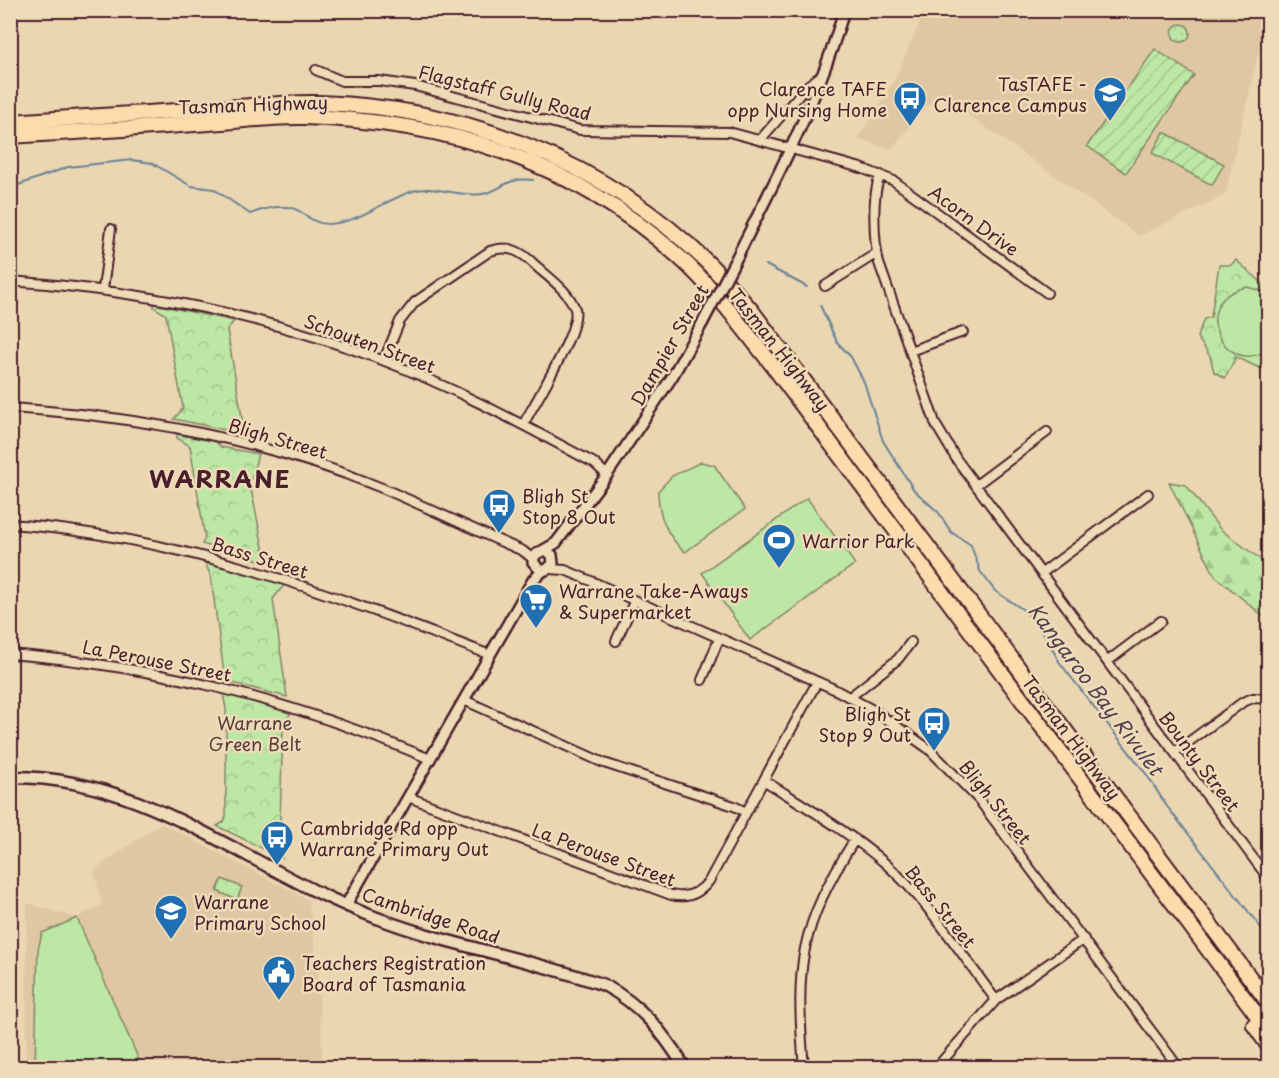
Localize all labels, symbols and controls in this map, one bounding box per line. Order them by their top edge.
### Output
street label: Flagstaff Gully Road [416,58,594,126]
place label: TasTAFE - Clarence Campus [934,70,1087,118]
place label: Clarence TAFE opp Nursing Home [728,75,887,123]
school or university icon: TasTAFE - Clarence Campus [1092,75,1128,122]
bus stop icon: Clarence TAFE opp Nursing Home [892,80,928,127]
street label: Tasman Highway [178,88,328,120]
street label: Acorn Drive [923,178,1025,262]
street label: Dampier Street [623,279,715,411]
street label: Tasman Highway [723,282,837,416]
street label: Schouten Street [301,307,439,379]
street label: Bligh Street [225,411,331,465]
district label: WARRANE [149,460,291,496]
place label: Bligh St Stop 8 Out [522,482,616,530]
bus stop icon: Bligh St Stop 8 Out [481,487,517,534]
sports icon: Warrior Park [761,522,797,569]
place label: Warrior Park [802,527,915,554]
street label: Bass Street [208,529,312,585]
place label: Warrane Take-Aways & Supermarket [559,577,748,625]
supermarket icon: Warrane Take-Aways & Supermarket [518,582,554,629]
water label: Kangaroo Bay Rivulet [1021,597,1172,784]
street label: La Perouse Street [80,632,234,688]
street label: Tasman Highway [1016,669,1128,805]
place label: Bligh St Stop 9 Out [819,700,911,748]
bus stop icon: Bligh St Stop 9 Out [916,705,952,752]
street label: Bounty Street [1153,705,1247,817]
park label: Warrane Green Belt [209,709,301,757]
street label: Bligh Street [953,754,1039,850]
place label: Cambridge Rd opp Warrane Primary Out [300,814,489,862]
street label: La Perouse Street [528,815,680,893]
bus stop icon: Cambridge Rd opp Warrane Primary Out [259,819,295,866]
street label: Bass Street [899,859,983,953]
street label: Cambridge Road [359,880,503,950]
place label: Warrane Primary School [194,888,326,936]
school or university icon: Warrane Primary School [153,893,189,940]
place label: Teachers Registration Board of Tasmania [302,949,486,997]
public building icon: Teachers Registration Board of Tasmania [261,954,297,1001]

